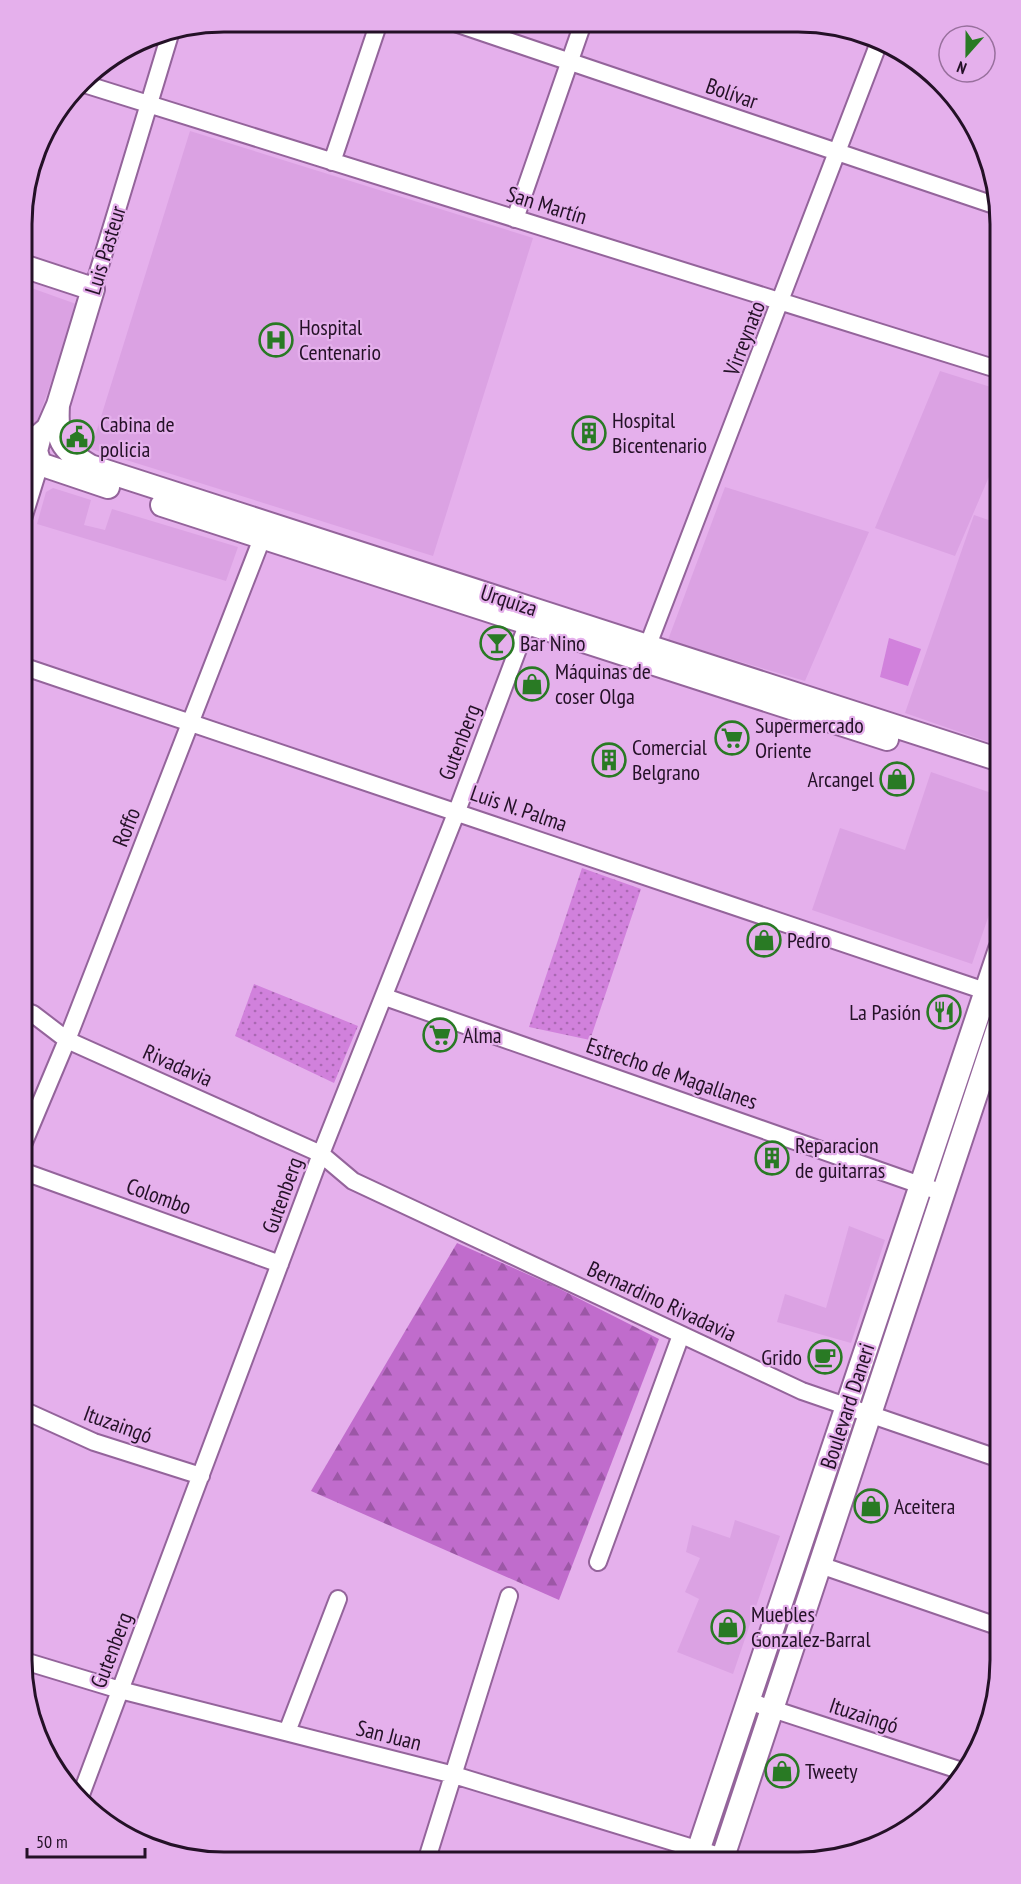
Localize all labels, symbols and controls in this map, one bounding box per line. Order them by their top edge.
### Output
north arrow [937,24,997,84]
text: N [954,57,969,79]
street label: Bolívar [702,71,762,115]
street label: San Martín [504,180,590,230]
street label: Luis Pasteur [78,202,132,298]
street label: Virreynato [717,297,771,380]
place label: Hospital Centenario [299,313,381,366]
hospital icon: Hospital Centenario [258,322,294,358]
place label: Hospital Bicentenario [612,406,707,459]
place label: Cabina de policia [100,410,175,463]
building icon: Hospital Bicentenario [571,415,607,451]
public building icon: Cabina de policia [59,419,95,455]
street label: Urquiza [477,578,541,622]
bar icon: Bar Nino [479,625,515,661]
place label: Bar Nino [520,629,586,657]
place label: Máquinas de coser Olga [555,657,651,710]
shop icon: Máquinas de coser Olga [514,666,550,702]
street label: Gutenberg [432,700,486,784]
place label: Supermercado Oriente [755,711,864,764]
supermarket icon: Supermercado Oriente [714,720,750,756]
place label: Comercial Belgrano [632,733,708,786]
building icon: Comercial Belgrano [591,742,627,778]
shop icon: Arcangel [879,761,915,797]
place label: Arcangel [808,765,875,793]
street label: Luis N. Palma [467,778,571,838]
street label: Roffo [106,803,146,851]
shop icon: Pedro [746,922,782,958]
place label: Pedro [787,926,830,954]
restaurant icon: La Pasión [926,994,962,1030]
place label: La Pasión [849,998,921,1026]
supermarket icon: Alma [422,1017,458,1053]
place label: Alma [463,1021,502,1049]
street label: Estrecho de Magallanes [583,1031,761,1115]
street label: Rivadavia [139,1037,217,1093]
place label: Reparacion de guitarras [795,1131,885,1184]
building icon: Reparacion de guitarras [754,1140,790,1176]
street label: Gutenberg [255,1153,309,1237]
street label: Colombo [123,1171,195,1221]
street label: Bernardino Rivadavia [583,1254,741,1348]
cafe icon: Grido [807,1339,843,1375]
street label: Boulevard Daneri [813,1340,881,1472]
place label: Grido [761,1343,802,1371]
street label: Ituzaingó [80,1399,156,1449]
shop icon: Aceitera [853,1488,889,1524]
place label: Aceitera [894,1492,955,1520]
place label: Muebles Gonzalez-Barral [751,1600,871,1653]
street label: Gutenberg [84,1608,138,1692]
shop icon: Muebles Gonzalez-Barral [710,1609,746,1645]
street label: Ituzaingó [826,1691,902,1739]
street label: San Juan [354,1713,424,1757]
shop icon: Tweety [764,1753,800,1789]
place label: Tweety [805,1757,858,1785]
scale bar [27,1821,146,1859]
text: 50 m [36,1830,68,1853]

